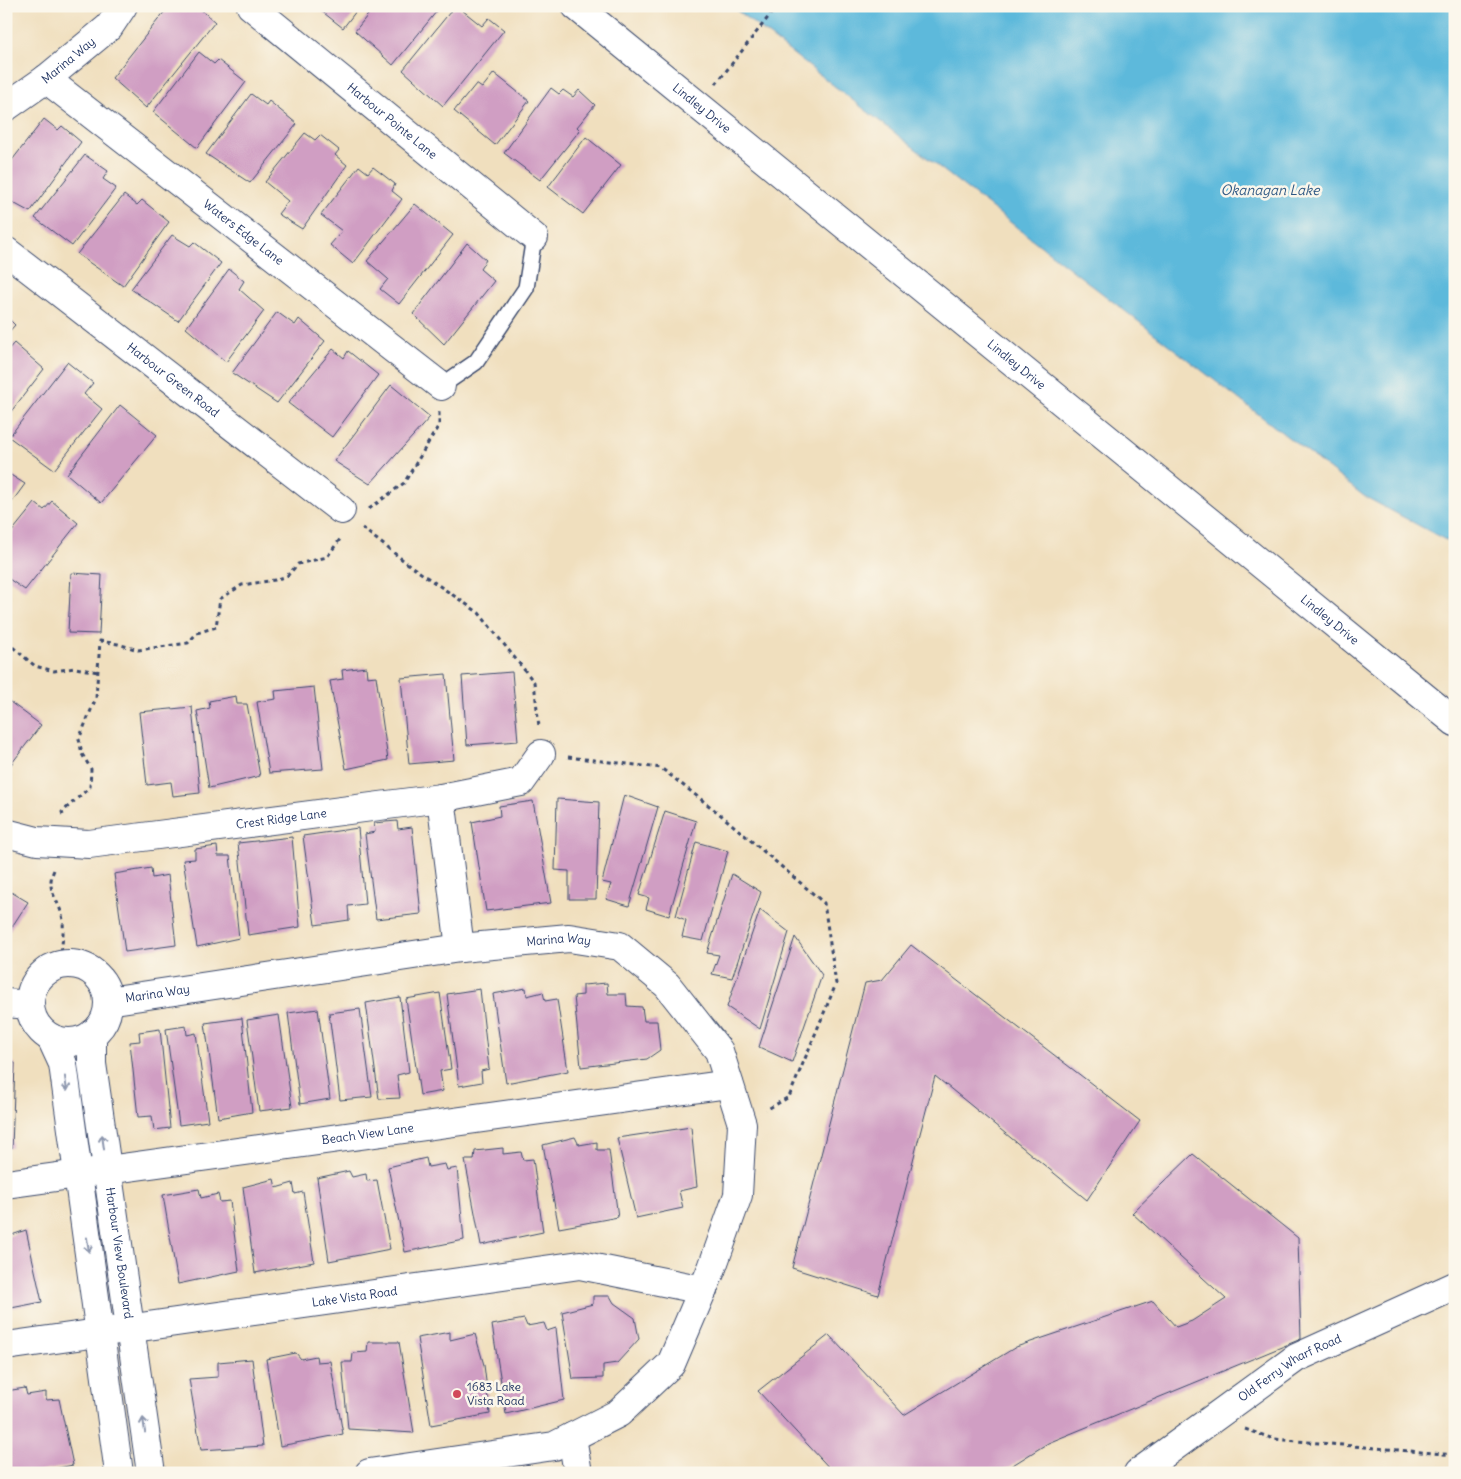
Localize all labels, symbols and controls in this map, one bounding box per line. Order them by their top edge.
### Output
street label: Marina Way [38,34,98,86]
street label: Harbour Pointe Lane [344,80,440,162]
street label: Lindley Drive [670,80,734,136]
water label: Okanagan Lake [1220,181,1321,199]
street label: Waters Edge Lane [201,196,287,268]
street label: Lindley Drive [985,336,1049,392]
street label: Harbour Green Road [124,339,222,420]
street label: Lindley Drive [1298,591,1362,648]
street label: Crest Ridge Lane [235,805,327,832]
street label: Marina Way [526,930,592,949]
street label: Marina Way [124,981,191,1005]
one-way arrow [61,1076,71,1092]
street label: Beach View Lane [321,1120,414,1147]
one-way arrow [98,1135,108,1151]
street label: Harbour View Boulevard [103,1186,137,1320]
one-way arrow [83,1237,93,1253]
street label: Lake Vista Road [311,1283,398,1310]
street label: Old Ferry Wharf Road [1235,1331,1343,1405]
place label: 1683 Lake Vista Road [467,1379,525,1408]
marker: 1683 Lake Vista Road [451,1388,463,1400]
one-way arrow [139,1417,149,1433]

